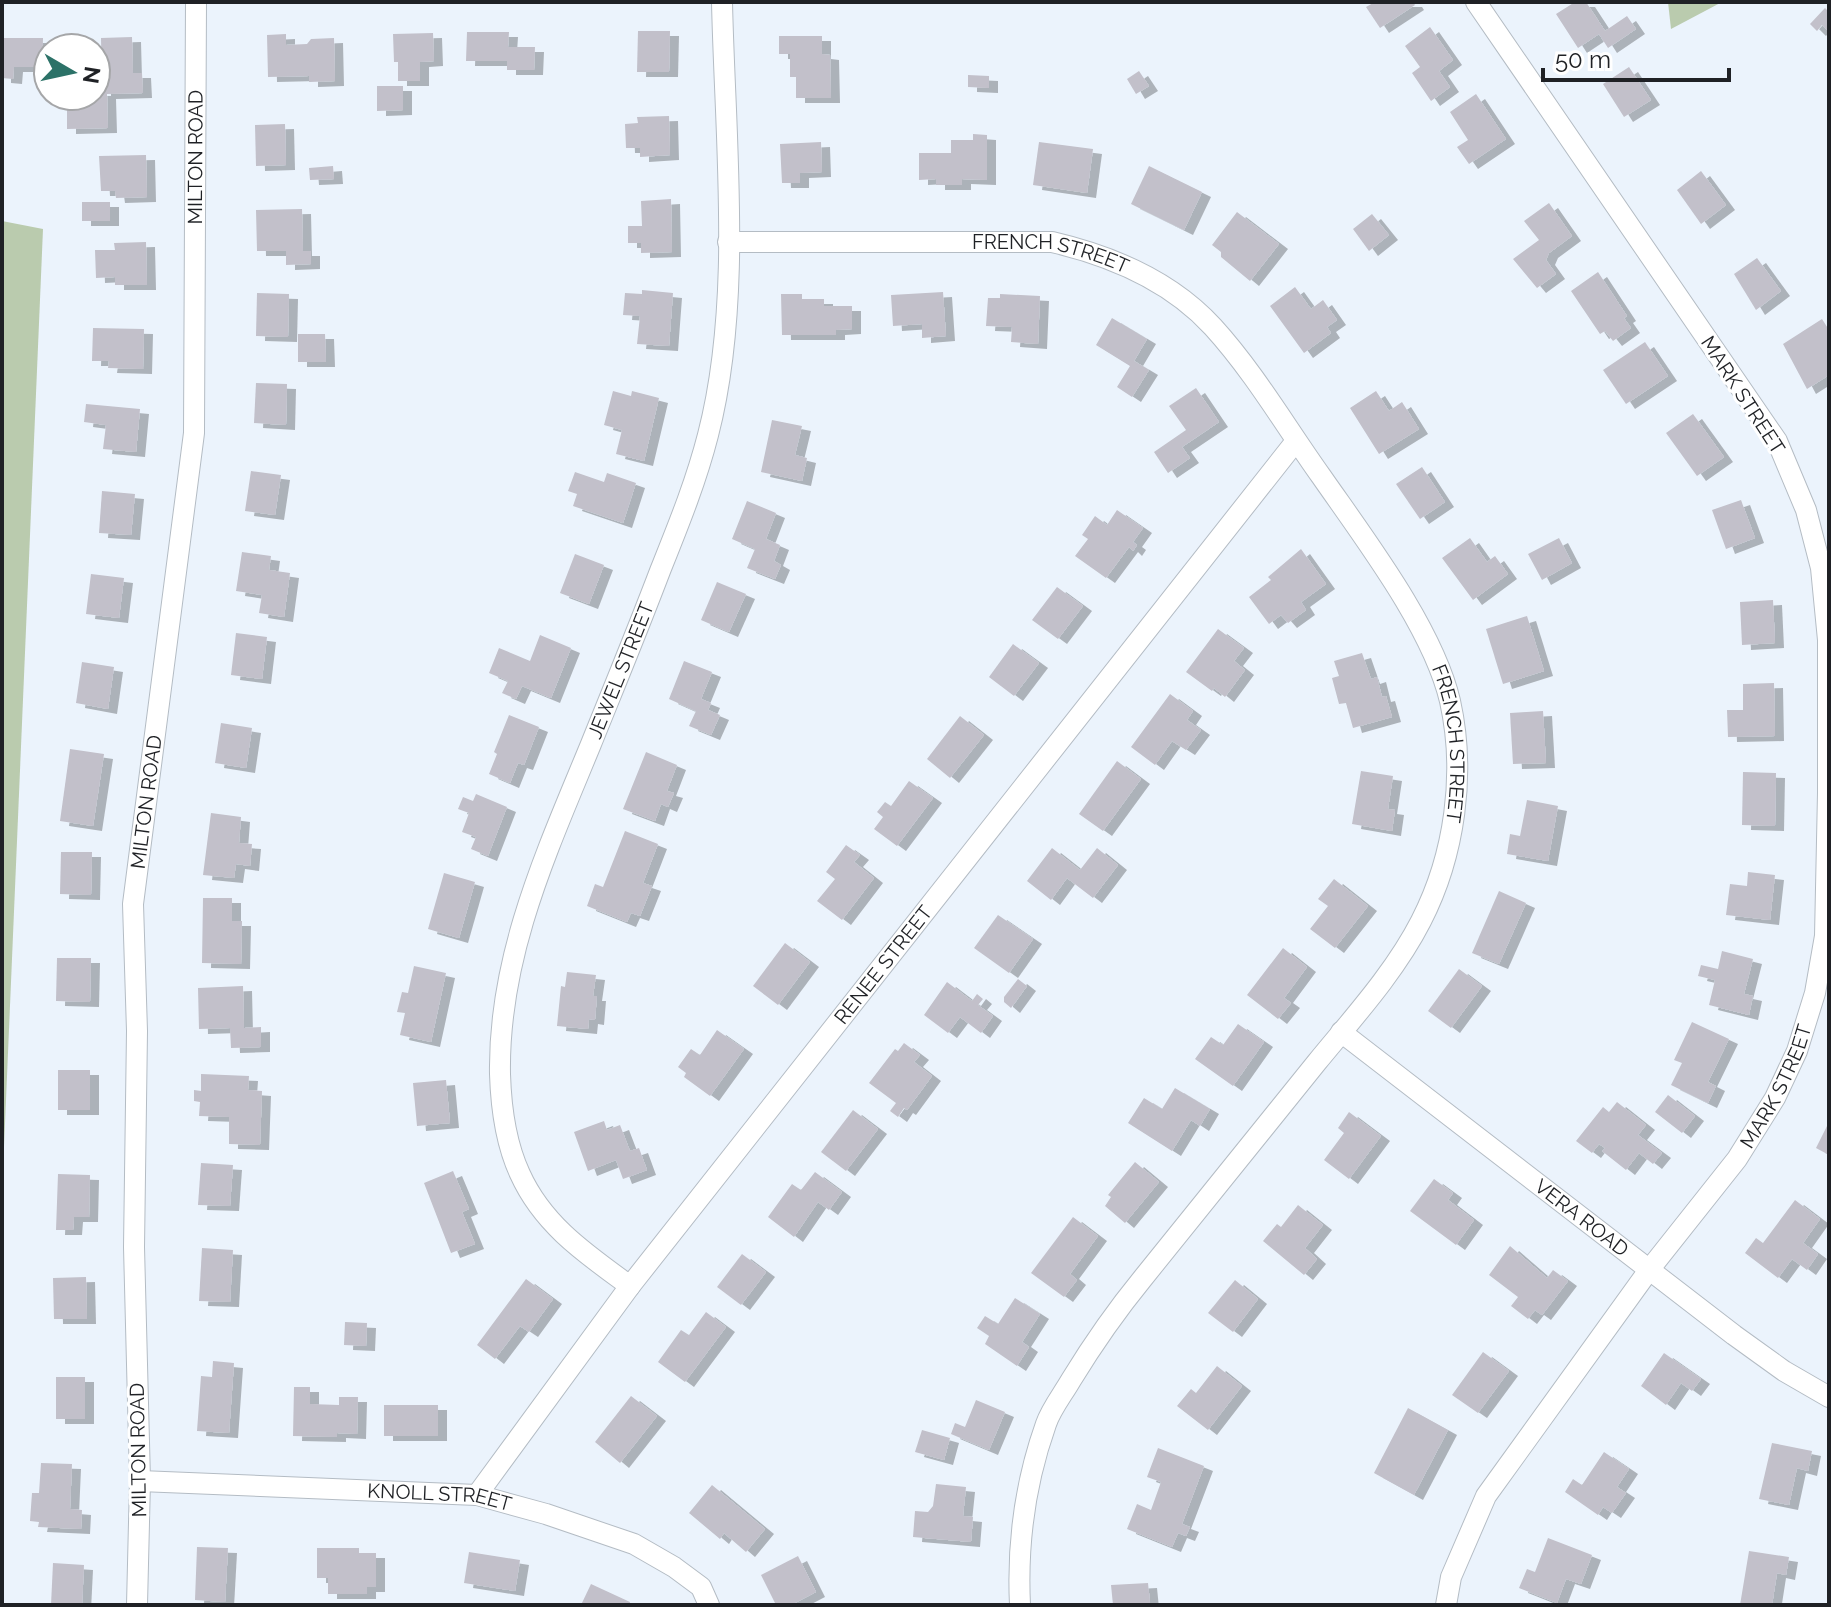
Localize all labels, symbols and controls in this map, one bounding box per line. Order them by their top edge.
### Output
north arrow [32,32,112,112]
scale bar [1543,32,1729,82]
text: 50 m [1555,45,1611,74]
text: N [78,65,106,85]
street label: MILTON ROAD [183,90,208,225]
street label: FRENCH STREET [972,230,1133,278]
street label: MARK STREET [1696,332,1790,458]
street label: JEWEL STREET [582,599,659,742]
street label: FRENCH STREET [1427,661,1469,824]
street label: MILTON ROAD [126,734,167,870]
street label: RENEE STREET [829,901,937,1029]
street label: MARK STREET [1735,1021,1817,1153]
street label: VERA ROAD [1530,1174,1634,1261]
street label: MILTON ROAD [125,1383,151,1517]
street label: KNOLL STREET [367,1478,514,1516]

